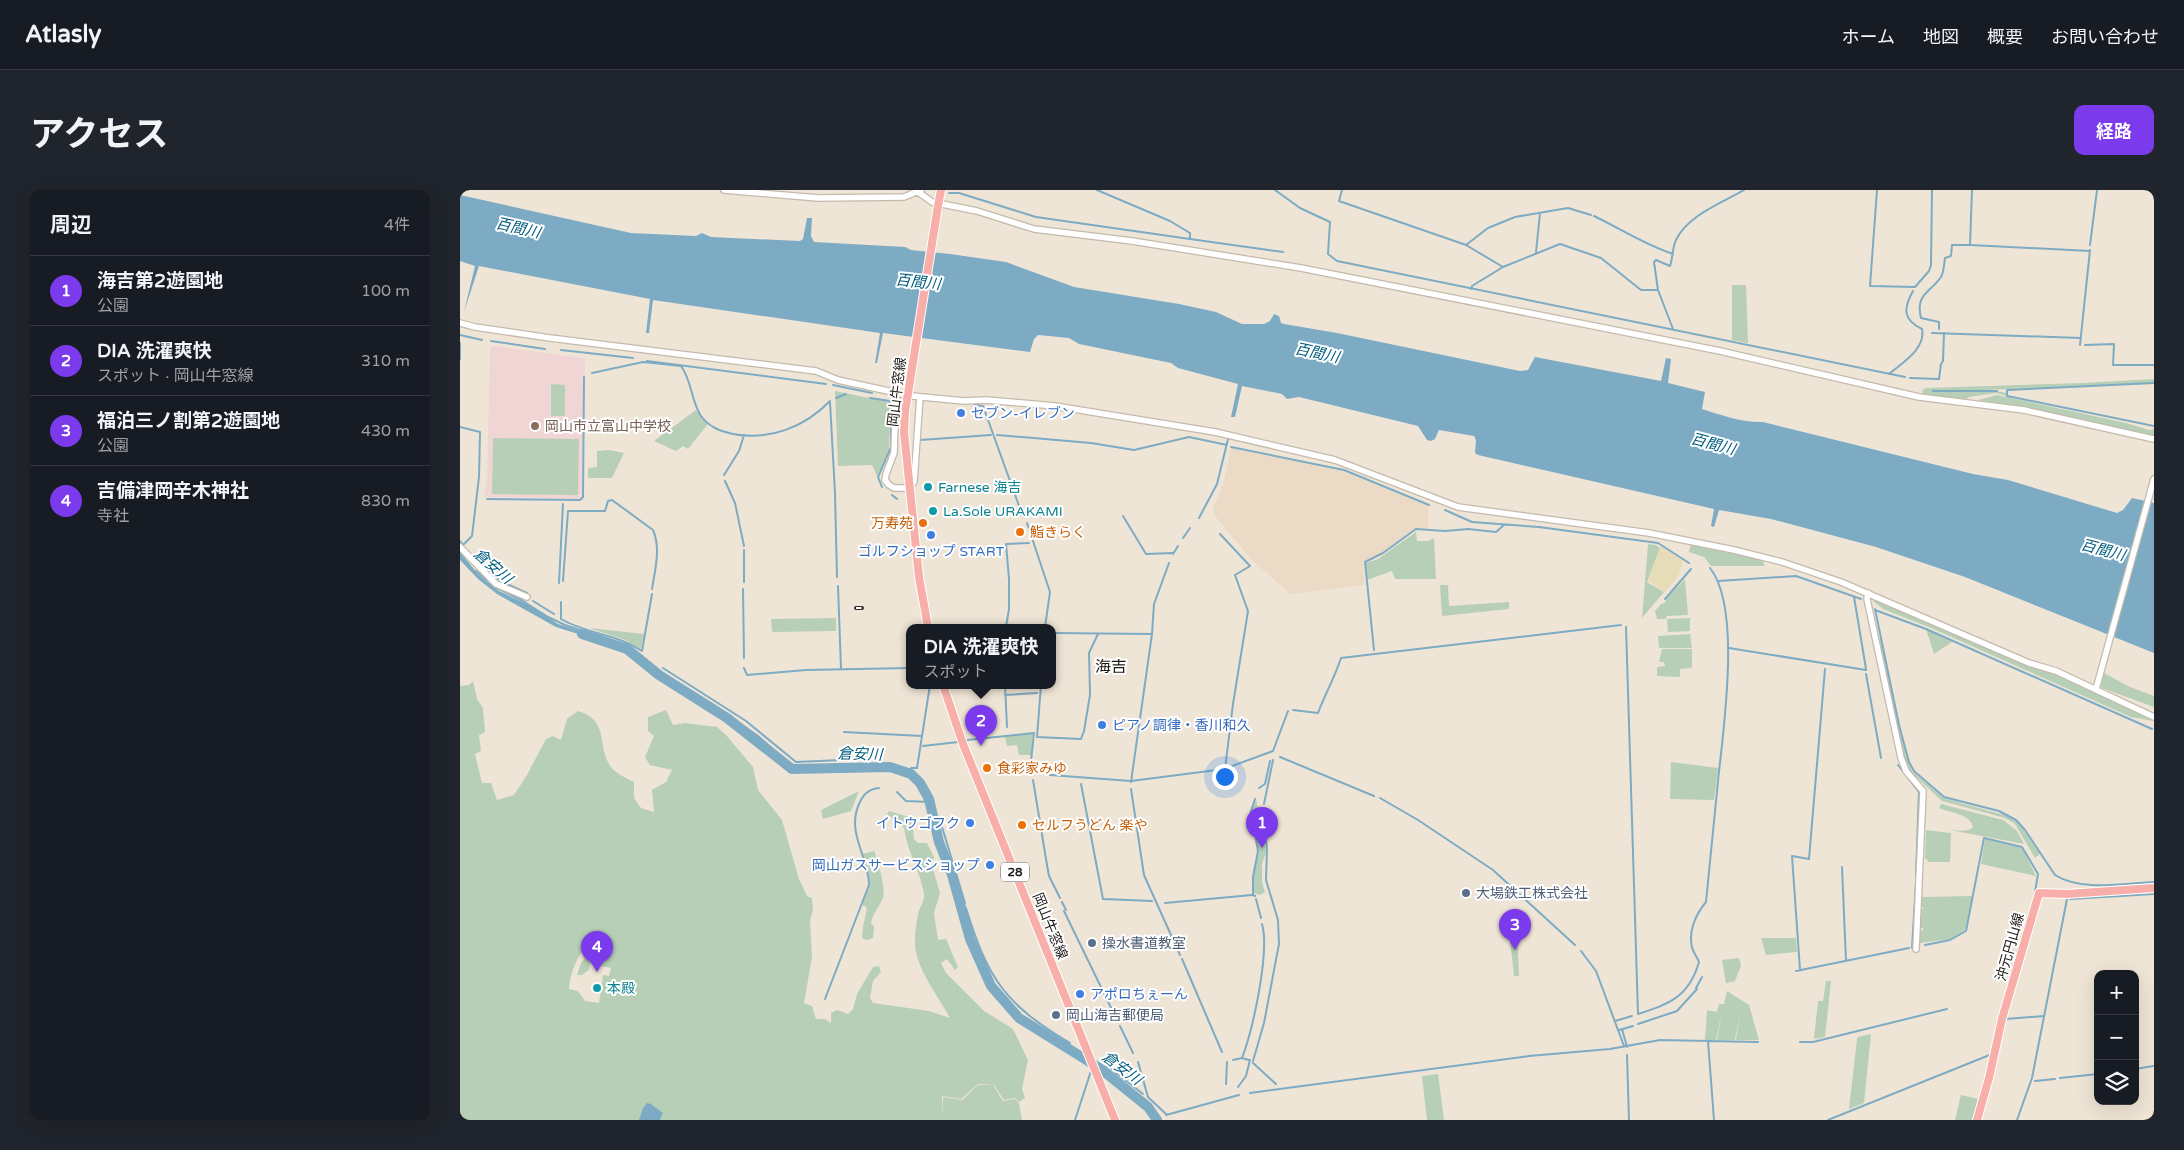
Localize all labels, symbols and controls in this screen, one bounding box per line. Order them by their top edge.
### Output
text: Atlasly [25,20,101,49]
text: ホーム [1842,26,1895,48]
text: 地図 [1923,26,1959,48]
text: 概要 [1987,26,2023,48]
text: お問い合わせ [2051,26,2159,48]
button: 経路 [2074,105,2154,155]
text: アクセス [30,114,168,156]
text: 周辺 [50,213,92,238]
water label: 百間川 [494,214,544,242]
text: 4件 [384,215,410,235]
text: 海吉第2遊園地 [97,270,223,292]
water label: 百間川 [895,271,943,294]
text: 1 [61,281,71,301]
text: 100 m [361,281,410,301]
text: 公園 [97,296,129,316]
text: DIA 洗濯爽快 [97,340,212,362]
water label: 百間川 [1293,340,1343,367]
text: 2 [61,351,71,371]
text: 310 m [361,351,410,371]
street label: 岡山牛窓線 [884,356,910,428]
text: スポット · 岡山牛窓線 [97,366,253,386]
place label: セブン-イレブン [971,405,1075,422]
marker: セブン-イレブン [955,407,967,419]
text: 福泊三ノ割第2遊園地 [97,410,280,432]
place label: 岡山市立富山中学校 [545,418,671,435]
marker: 岡山市立富山中学校 [529,420,541,432]
text: 3 [61,421,71,441]
text: 430 m [361,421,410,441]
water label: 百間川 [1689,429,1739,459]
text: 公園 [97,436,129,456]
place label: Farnese 海吉 [938,479,1021,496]
text: 吉備津岡辛木神社 [97,480,249,502]
marker: Farnese 海吉 [922,481,934,493]
text: 4 [61,491,71,511]
text: 830 m [361,491,410,511]
place label: La.Sole URAKAMI [943,503,1063,520]
marker: La.Sole URAKAMI [927,505,939,517]
text: 寺社 [97,506,129,526]
place label: 万寿苑 [871,515,913,532]
marker: 万寿苑 [917,517,929,529]
place label: 鮨きらく [1030,524,1086,541]
marker: 鮨きらく [1014,526,1026,538]
marker: ゴルフショップ START [925,529,937,541]
water label: 百間川 [2079,535,2129,565]
place label: ゴルフショップ START [858,543,1005,560]
water label: 倉安川 [470,544,517,589]
popup [906,624,1056,689]
text: DIA 洗濯爽快 [924,636,1038,658]
district label: 海吉 [1095,657,1127,677]
text: スポット [924,662,988,682]
pin: 2 [965,705,997,746]
place label: ピアノ調律・香川和久 [1112,717,1251,734]
marker: ピアノ調律・香川和久 [1096,719,1108,731]
water label: 倉安川 [837,744,885,764]
place label: 食彩家みゆ [997,760,1067,777]
marker: 食彩家みゆ [981,762,993,774]
your location [1212,764,1238,790]
pin: 1 [1246,807,1278,848]
place label: イトウゴフク [876,815,960,832]
marker: イトウゴフク [964,817,976,829]
place label: セルフうどん 楽や [1032,817,1148,834]
marker: セルフうどん 楽や [1016,819,1028,831]
place label: 岡山ガスサービスショップ [812,857,980,874]
marker: 岡山ガスサービスショップ [984,859,996,871]
road number: 28 [1001,862,1029,882]
place label: 大場鉄工株式会社 [1476,885,1588,902]
marker: 大場鉄工株式会社 [1460,887,1472,899]
street label: 岡山牛窓線 [1029,890,1071,962]
pin: 3 [1499,909,1531,950]
street label: 沖元円山線 [1992,911,2028,983]
pin: 4 [581,931,613,972]
place label: 操水書道教室 [1102,935,1186,952]
marker: 操水書道教室 [1086,937,1098,949]
map controls [2094,970,2139,1105]
button: + [2094,970,2139,1015]
place label: 本殿 [607,980,635,997]
marker: 本殿 [591,982,603,994]
place label: アポロちぇーん [1090,986,1188,1003]
marker: アポロちぇーん [1074,988,1086,1000]
place label: 岡山海吉郵便局 [1066,1007,1164,1024]
marker: 岡山海吉郵便局 [1050,1009,1062,1021]
button: − [2094,1015,2139,1060]
water label: 倉安川 [1099,1047,1147,1090]
button: layers [2094,1060,2139,1105]

